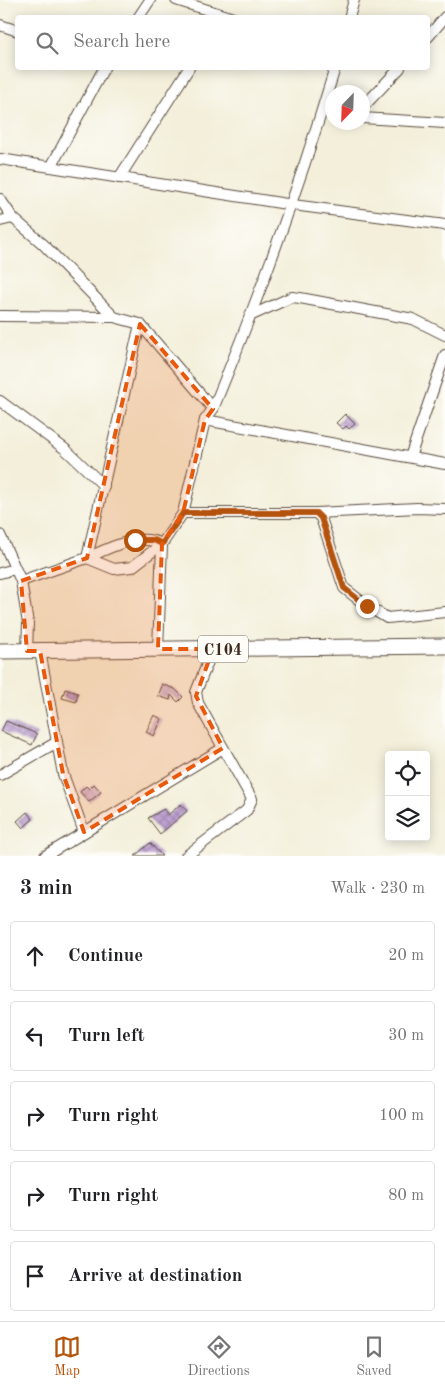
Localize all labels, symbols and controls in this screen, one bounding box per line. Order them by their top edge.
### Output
search box [15,15,430,70]
icon: search [33,29,61,57]
text: Search here [73,33,170,52]
north arrow [325,85,370,130]
route start [124,529,147,552]
route end [356,595,379,618]
road number: C104 [198,636,248,662]
map controls [385,751,430,841]
button: locate [385,751,430,796]
button: layers [385,796,430,841]
text: 3 min [20,878,73,899]
text: Walk · 230 m [330,881,425,897]
icon: ahead [21,942,49,970]
text: Continue [68,947,143,966]
text: 20 m [388,948,424,964]
icon: left [21,1022,49,1050]
text: Turn left [68,1027,145,1046]
text: 30 m [388,1028,424,1044]
icon: right [21,1102,49,1130]
text: Turn right [68,1107,158,1126]
text: 100 m [379,1108,424,1124]
icon: right [21,1182,49,1210]
text: Turn right [68,1187,158,1206]
text: 80 m [388,1188,424,1204]
icon: arrive [21,1262,49,1290]
text: Arrive at destination [68,1267,242,1286]
tab: Map [53,1333,81,1380]
tab: Directions [188,1333,250,1380]
tab: Saved [356,1333,392,1380]

